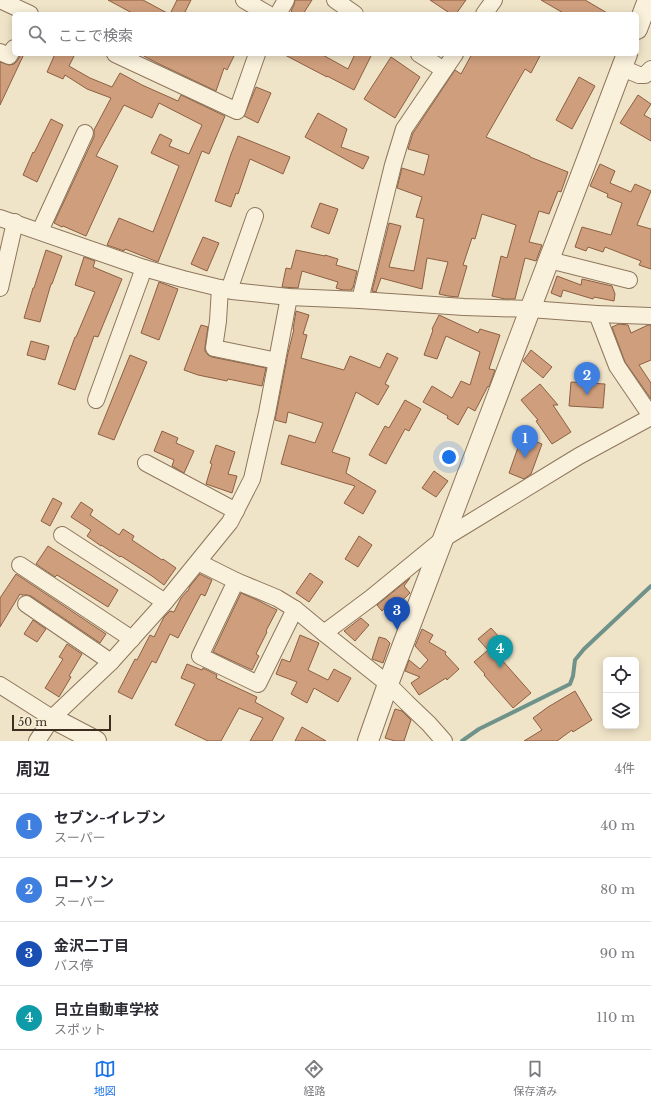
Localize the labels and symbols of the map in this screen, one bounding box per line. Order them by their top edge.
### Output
pin: 2 [574,362,600,395]
pin: 1 [512,425,538,458]
your location [439,447,459,467]
pin: 3 [384,597,410,630]
pin: 4 [487,635,513,668]
scale bar [12,713,111,732]

